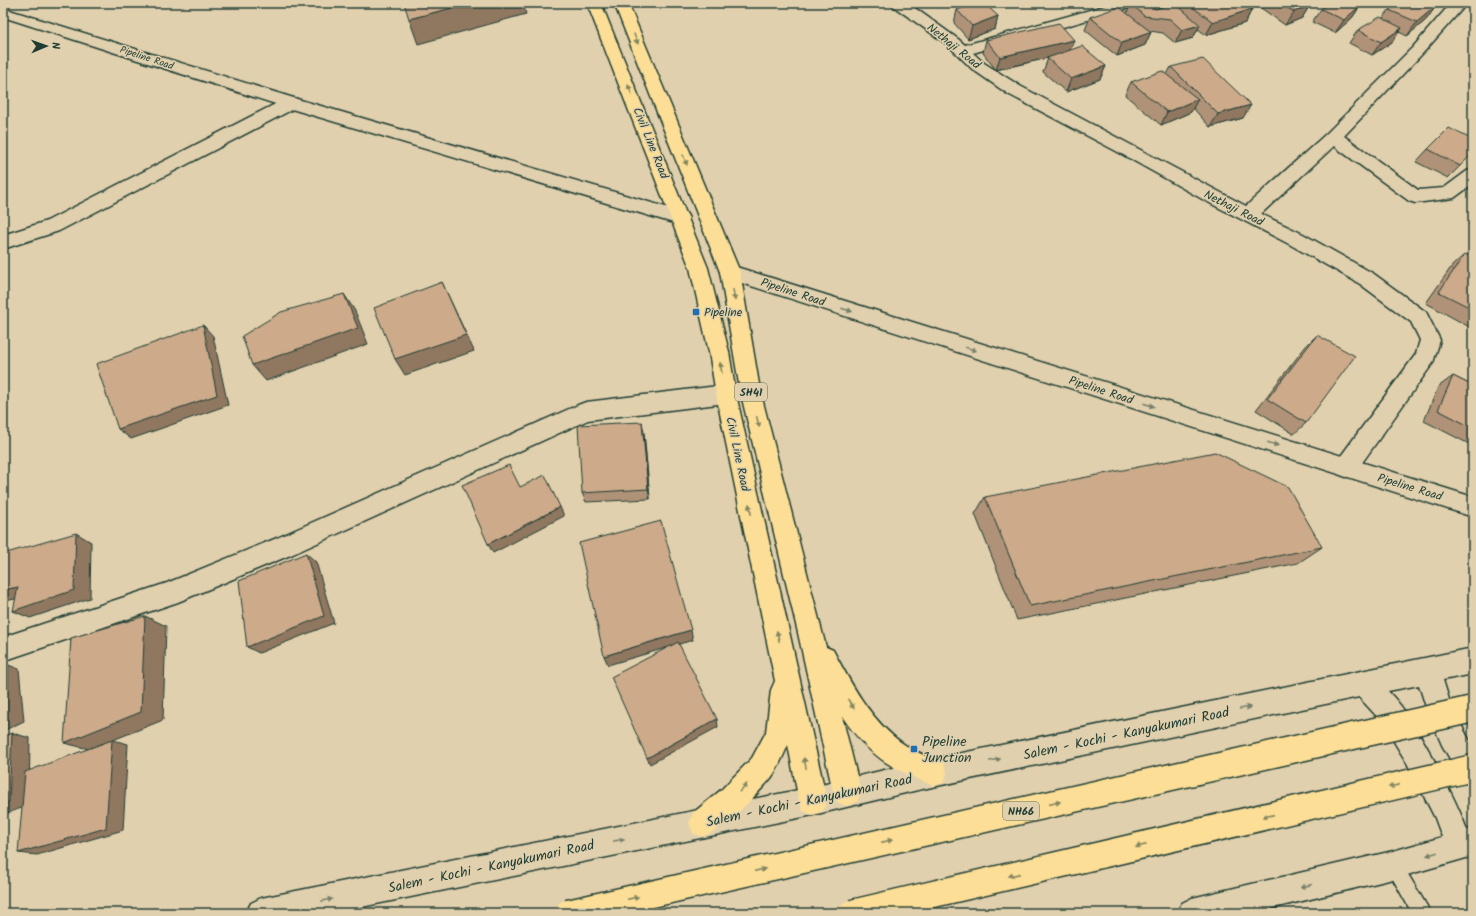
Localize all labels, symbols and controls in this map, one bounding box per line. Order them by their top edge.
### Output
street label: Nethaji Road [922,19,986,75]
north arrow [26,26,66,66]
one-way arrow [634,34,640,46]
text: N [46,42,64,50]
street label: Pipeline Road [118,42,177,74]
one-way arrow [626,84,632,96]
street label: Civil Line Road [628,104,674,183]
one-way arrow [682,154,688,166]
street label: Nethaji Road [1200,185,1268,232]
street label: Pipeline Road [758,273,829,312]
one-way arrow [731,288,737,301]
place label: Pipeline [704,303,743,322]
marker: Pipeline [691,307,701,317]
one-way arrow [842,307,854,313]
one-way arrow [966,346,978,352]
one-way arrow [718,362,724,374]
street label: Pipeline Road [1066,371,1137,410]
road number: SH41 [735,383,767,401]
one-way arrow [1143,402,1155,408]
street label: Civil Line Road [720,415,755,494]
one-way arrow [756,416,762,428]
one-way arrow [1267,441,1279,447]
street label: Pipeline Road [1375,469,1446,507]
one-way arrow [747,503,753,515]
one-way arrow [774,630,780,642]
one-way arrow [847,698,855,709]
street label: Salem - Kochi - Kanyakumari Road [1021,701,1232,767]
one-way arrow [1239,705,1251,711]
place label: Pipeline Junction [922,731,972,769]
marker: Pipeline Junction [909,744,919,754]
one-way arrow [802,757,808,769]
one-way arrow [988,757,1001,763]
street label: Salem - Kochi - Kanyakumari Road [704,768,915,834]
one-way arrow [738,783,747,793]
one-way arrow [1388,784,1400,790]
one-way arrow [1049,800,1061,806]
road number: NH66 [1003,802,1039,820]
one-way arrow [1261,813,1273,819]
street label: Salem - Kochi - Kanyakumari Road [386,834,597,900]
one-way arrow [613,837,625,843]
one-way arrow [881,838,893,844]
one-way arrow [1135,843,1147,849]
one-way arrow [1426,851,1438,857]
one-way arrow [754,866,766,872]
one-way arrow [1008,873,1021,879]
one-way arrow [1300,883,1312,889]
one-way arrow [627,895,640,901]
one-way arrow [321,896,333,902]

